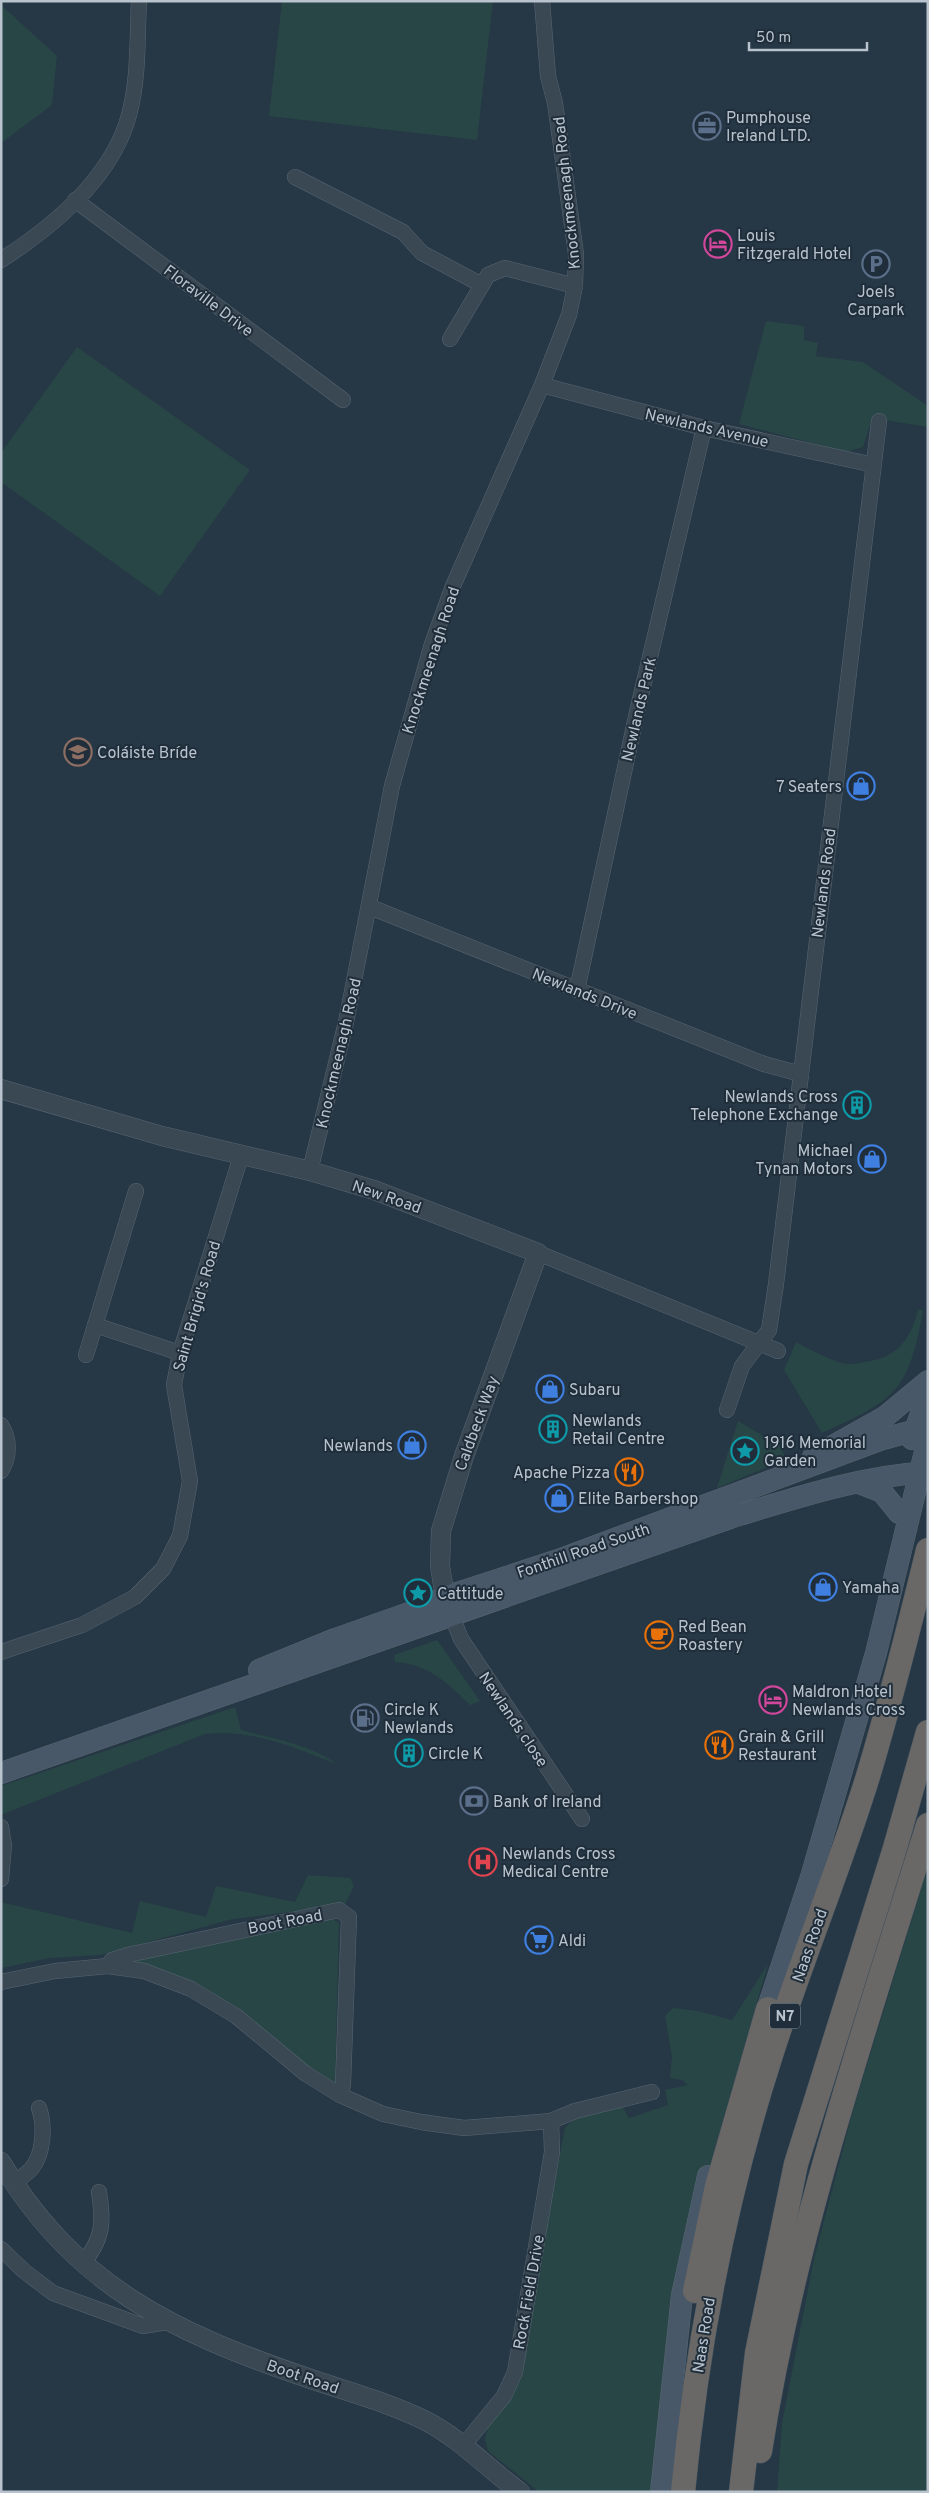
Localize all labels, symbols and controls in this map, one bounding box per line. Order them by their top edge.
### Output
scale bar [749,20,866,52]
text: 50 m [756,29,791,48]
place label: Pumphouse Ireland LTD. [726,109,811,147]
office icon: Pumphouse Ireland LTD. [692,111,722,141]
street label: Knockmeenagh Road [550,115,586,270]
place label: Louis Fitzgerald Hotel [737,227,852,265]
hotel icon: Louis Fitzgerald Hotel [703,229,733,259]
parking icon: Joels Carpark [861,249,891,279]
street label: Floraville Drive [159,261,257,342]
place label: Joels Carpark [847,283,905,321]
street label: Newlands Avenue [643,405,770,453]
street label: Knockmeenagh Road [399,584,465,737]
street label: Newlands Park [618,655,662,764]
school or university icon: Coláiste Bríde [63,737,93,767]
place label: Coláiste Bríde [97,744,197,764]
shop icon: 7 Seaters [846,771,876,801]
place label: 7 Seaters [776,778,842,798]
street label: Newlands Road [808,827,842,939]
street label: Newlands Drive [529,965,640,1025]
street label: Knockmeenagh Road [313,976,367,1131]
place label: Newlands Cross Telephone Exchange [690,1088,838,1126]
building icon: Newlands Cross Telephone Exchange [842,1090,872,1120]
place label: Michael Tynan Motors [755,1142,853,1180]
shop icon: Michael Tynan Motors [857,1144,887,1174]
street label: New Road [349,1177,424,1219]
street label: Saint Brigid's Road [170,1239,226,1374]
street label: Caldbeck Way [451,1373,504,1474]
shop icon: Subaru [535,1374,565,1404]
place label: Subaru [569,1381,621,1401]
place label: Newlands Retail Centre [572,1412,665,1450]
building icon: Newlands Retail Centre [538,1414,568,1444]
shop icon: Newlands [397,1430,427,1460]
place label: 1916 Memorial Garden [764,1434,866,1472]
place icon: 1916 Memorial Garden [730,1436,760,1466]
place label: Newlands [323,1437,393,1457]
restaurant icon: Apache Pizza [614,1457,644,1487]
place label: Apache Pizza [513,1464,610,1484]
shop icon: Elite Barbershop [544,1483,574,1513]
place label: Elite Barbershop [578,1490,698,1510]
street label: Fonthill Road South [515,1520,653,1584]
shop icon: Yamaha [808,1572,838,1602]
place icon: Cattitude [403,1578,433,1608]
place label: Yamaha [842,1579,899,1599]
place label: Cattitude [437,1585,503,1605]
place label: Red Bean Roastery [678,1618,747,1656]
cafe icon: Red Bean Roastery [644,1620,674,1650]
street label: Newlands close [473,1669,552,1772]
place label: Maldron Hotel Newlands Cross [792,1683,906,1721]
hotel icon: Maldron Hotel Newlands Cross [758,1685,788,1715]
place label: Circle K Newlands [384,1701,454,1739]
fuel station icon: Circle K Newlands [350,1703,380,1733]
place label: Grain & Grill Restaurant [738,1728,824,1766]
restaurant icon: Grain & Grill Restaurant [704,1730,734,1760]
building icon: Circle K [394,1738,424,1768]
place label: Circle K [428,1745,483,1765]
bank icon: Bank of Ireland [459,1786,489,1816]
place label: Bank of Ireland [493,1793,601,1813]
place label: Newlands Cross Medical Centre [502,1845,616,1883]
hospital icon: Newlands Cross Medical Centre [468,1847,498,1877]
street label: Boot Road [246,1906,324,1940]
street label: Naas Road [789,1906,833,1985]
supermarket icon: Aldi [524,1925,554,1955]
place label: Aldi [558,1932,586,1952]
road number: N7 [770,2004,800,2028]
street label: Rock Field Drive [510,2233,550,2351]
street label: Naas Road [689,2296,721,2374]
street label: Boot Road [263,2356,341,2400]

